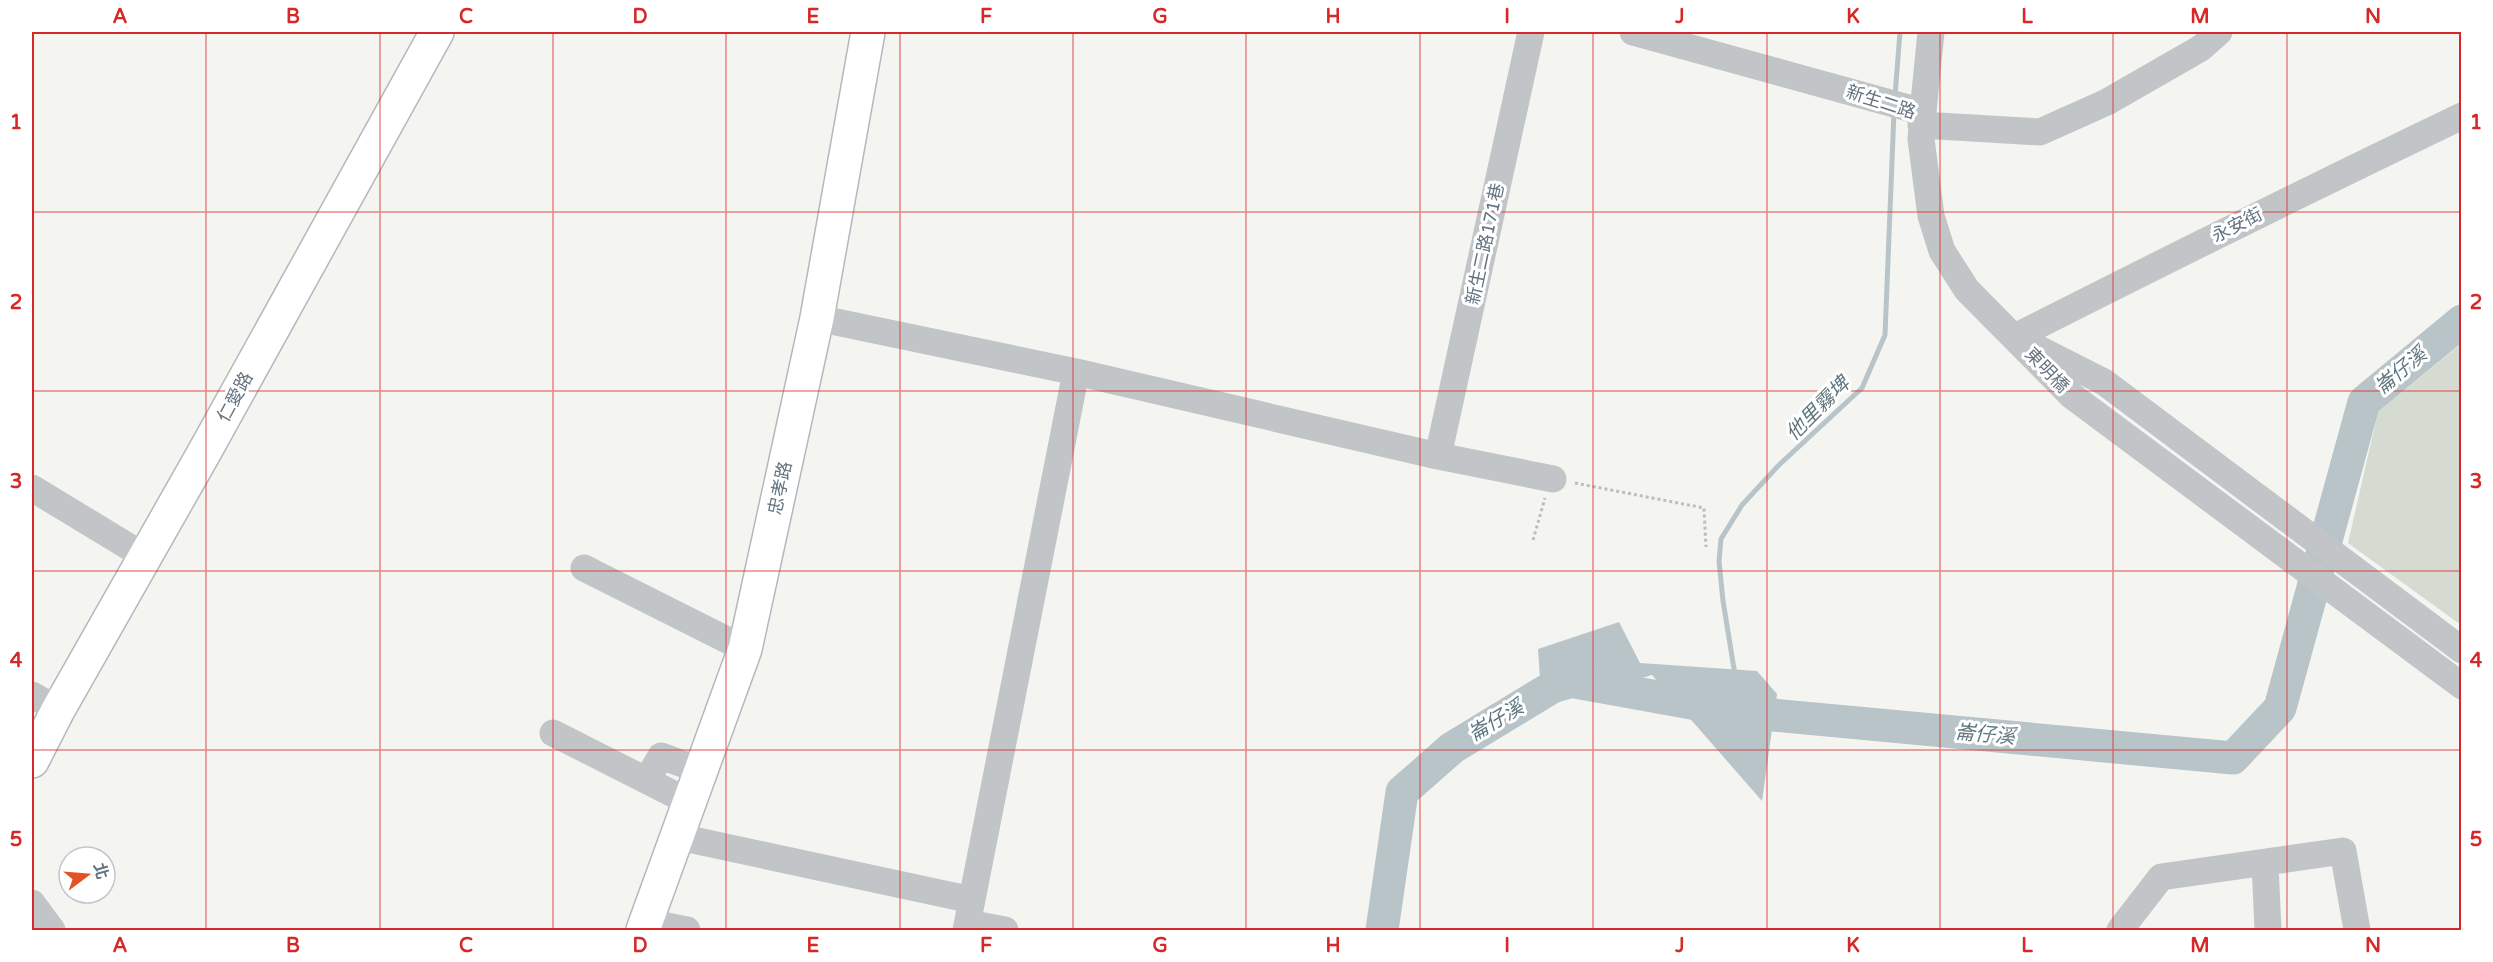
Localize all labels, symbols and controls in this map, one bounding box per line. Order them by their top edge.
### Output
text: A [113,5,128,29]
text: B [286,5,300,29]
text: C [459,5,473,29]
text: D [632,5,648,29]
text: E [807,5,820,29]
text: F [980,5,992,29]
text: G [1152,5,1168,29]
text: H [1325,5,1341,29]
text: I [1504,5,1510,29]
text: J [1674,5,1685,29]
text: K [1846,5,1860,29]
text: L [2021,5,2033,29]
text: M [2190,5,2210,29]
text: N [2365,5,2381,29]
street label: 新生二路 [1843,80,1919,124]
text: 1 [10,111,22,135]
text: 1 [2470,111,2482,135]
street label: 新生二路171巷 [1461,181,1509,307]
street label: 永安街 [2208,203,2266,247]
text: 2 [10,291,22,315]
text: 2 [2470,291,2482,315]
water label: 崙仔溪 [2370,341,2434,399]
street label: 東明橋 [2020,343,2074,397]
street label: 仁愛路 [212,368,258,426]
water label: 他里霧埤 [1781,371,1856,446]
street label: 忠孝路 [764,459,796,517]
text: 3 [10,470,22,494]
text: 3 [2470,470,2482,494]
text: 4 [10,649,23,673]
text: 4 [2470,649,2483,673]
water label: 崙仔溪 [1464,694,1530,747]
water label: 崙仔溪 [1954,720,2019,750]
text: 5 [10,828,22,852]
text: 5 [2470,828,2482,852]
north arrow [57,845,117,905]
text: 北 [89,861,112,882]
text: A [113,934,128,958]
text: B [286,934,300,958]
text: C [459,934,473,958]
text: D [632,934,648,958]
text: E [807,934,820,958]
text: F [980,934,992,958]
text: G [1152,934,1168,958]
text: H [1325,934,1341,958]
text: I [1504,934,1510,958]
text: J [1674,934,1685,958]
text: K [1846,934,1860,958]
text: L [2021,934,2033,958]
text: M [2190,934,2210,958]
text: N [2365,934,2381,958]

